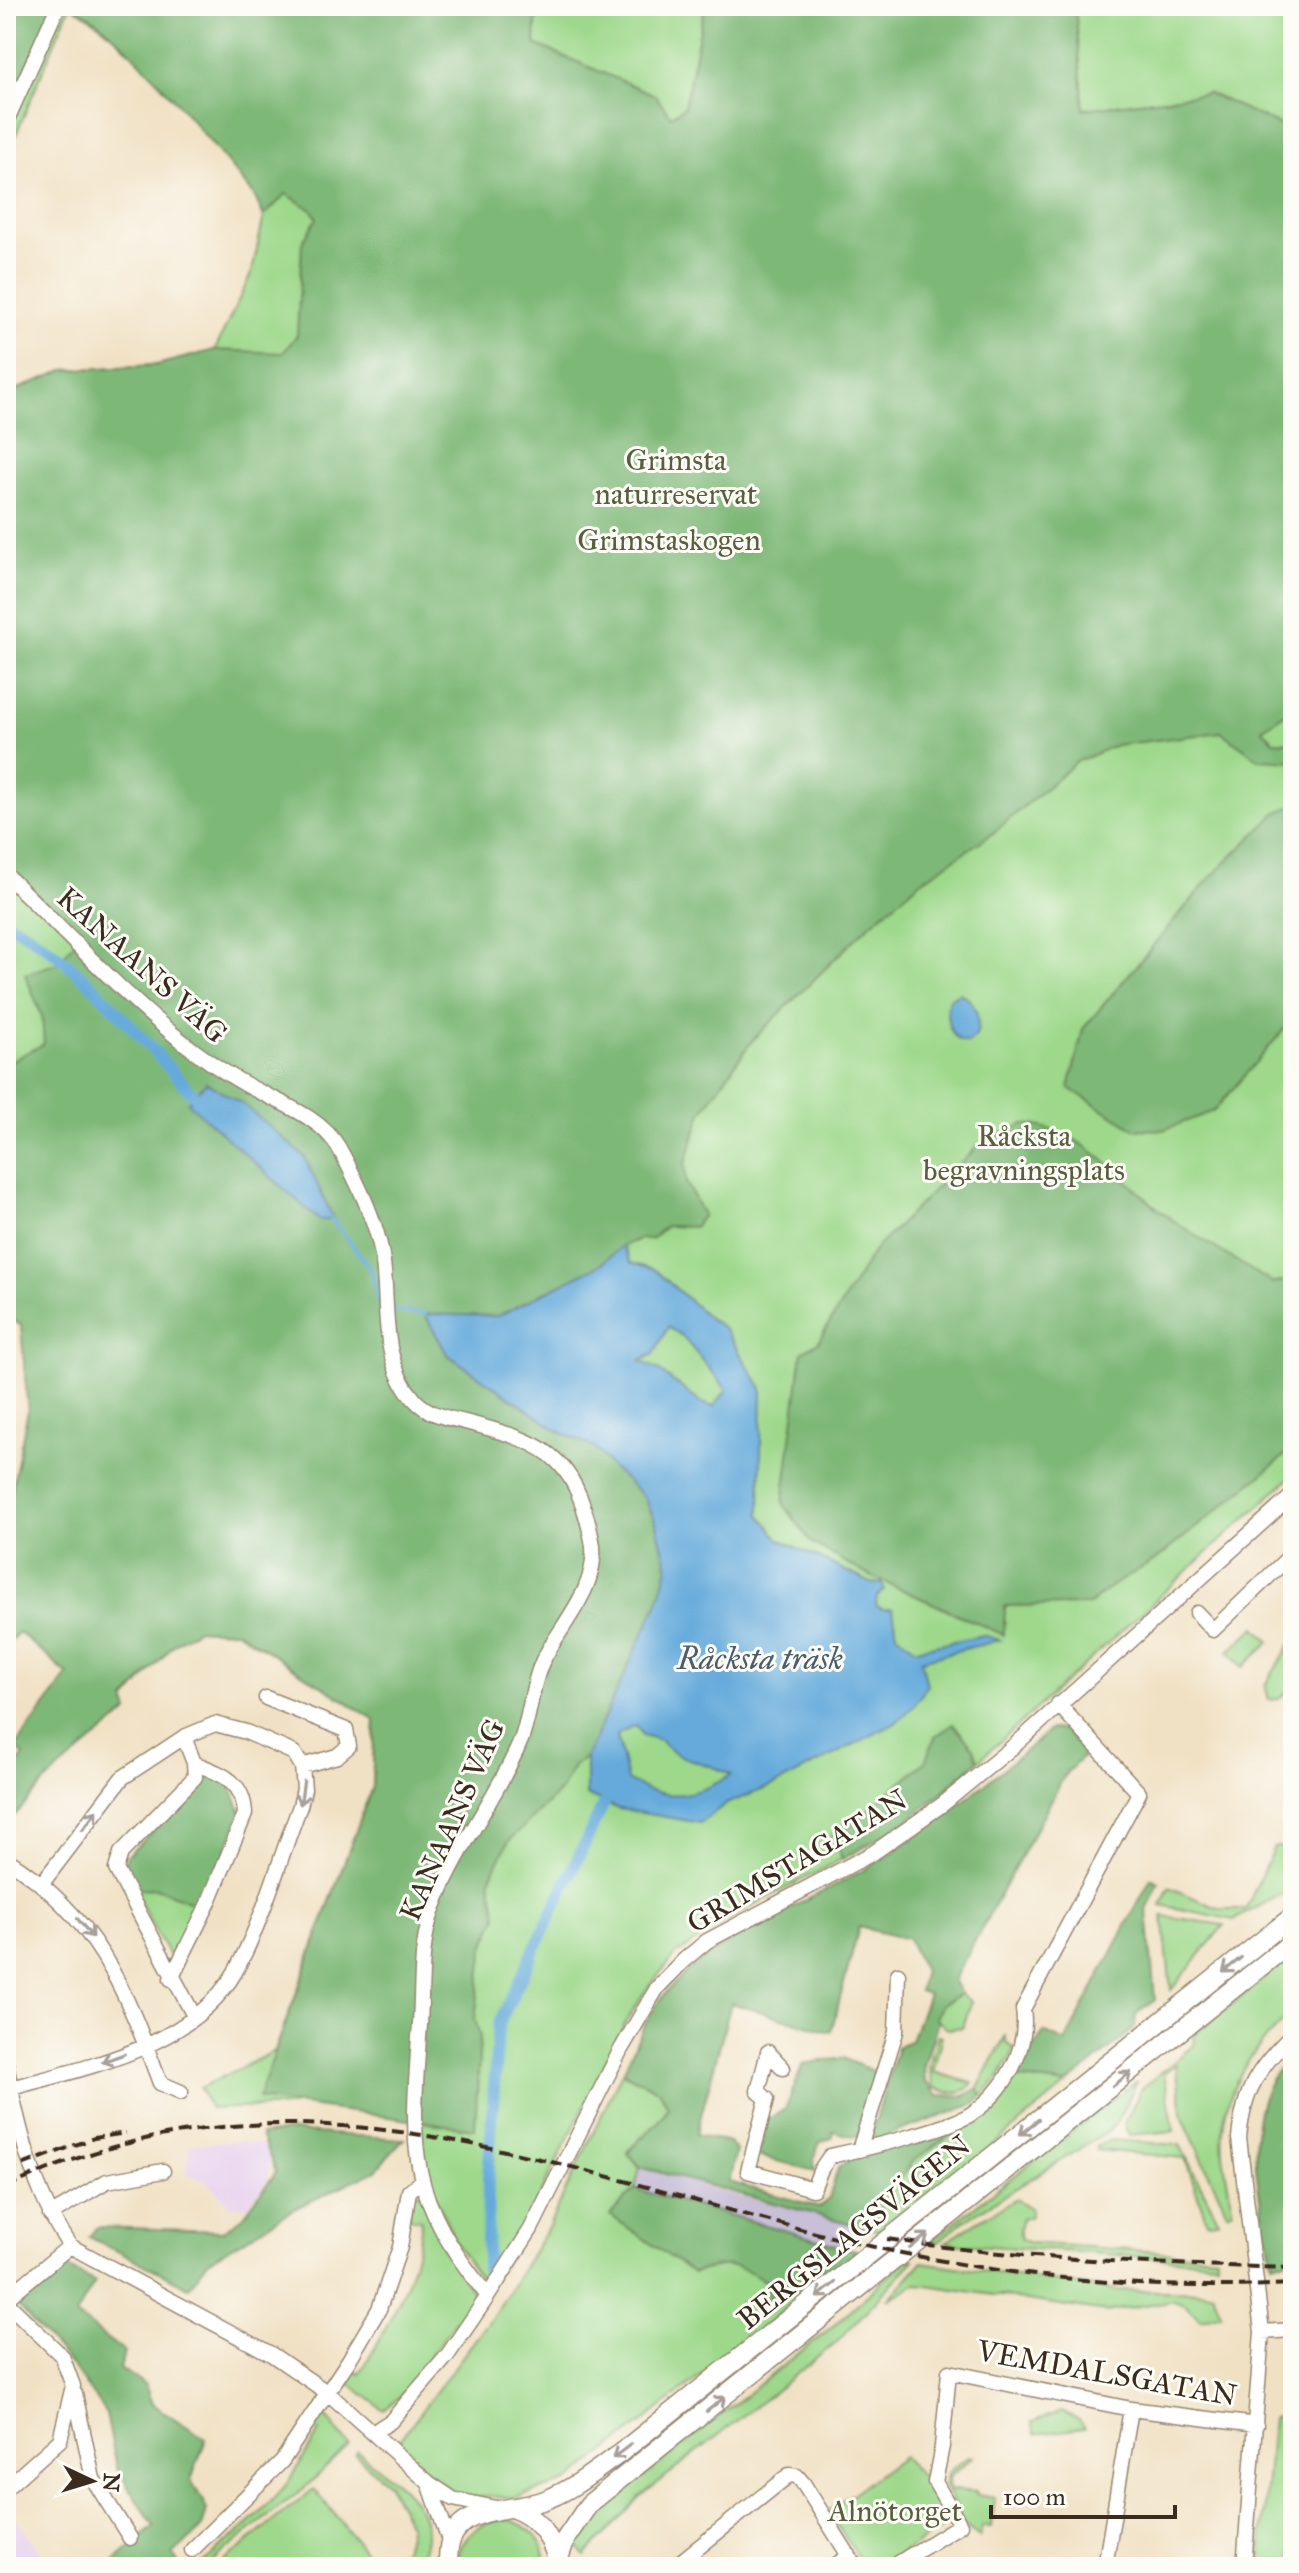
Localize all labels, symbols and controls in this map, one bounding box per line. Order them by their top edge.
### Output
park label: Grimsta naturreservat [595,442,758,512]
park label: Grimstaskogen [577,522,761,558]
street label: KANAANS VÄG [50,879,234,1051]
park label: Råcksta begravningsplats [923,1118,1125,1188]
water label: Råcksta träsk [676,1639,843,1678]
street label: KANAANS VÄG [392,1714,512,1926]
one-way arrow [294,1779,309,1805]
street label: GRIMSTAGATAN [680,1781,914,1941]
one-way arrow [81,1810,98,1831]
one-way arrow [76,1917,94,1938]
one-way arrow [1222,1956,1243,1974]
one-way arrow [101,2052,126,2067]
one-way arrow [1111,2070,1132,2087]
one-way arrow [1019,2119,1040,2136]
street label: BERGSLAGSVÄGEN [730,2127,978,2337]
one-way arrow [908,2233,929,2250]
one-way arrow [816,2281,837,2299]
street label: VEMDALSGATAN [973,2332,1240,2414]
one-way arrow [705,2395,726,2412]
north arrow [52,2441,132,2521]
one-way arrow [612,2442,633,2459]
scale bar [991,2469,1175,2519]
text: N [97,2472,126,2493]
text: 100 m [1003,2482,1066,2512]
park label: Alnötorget [826,2493,962,2529]

